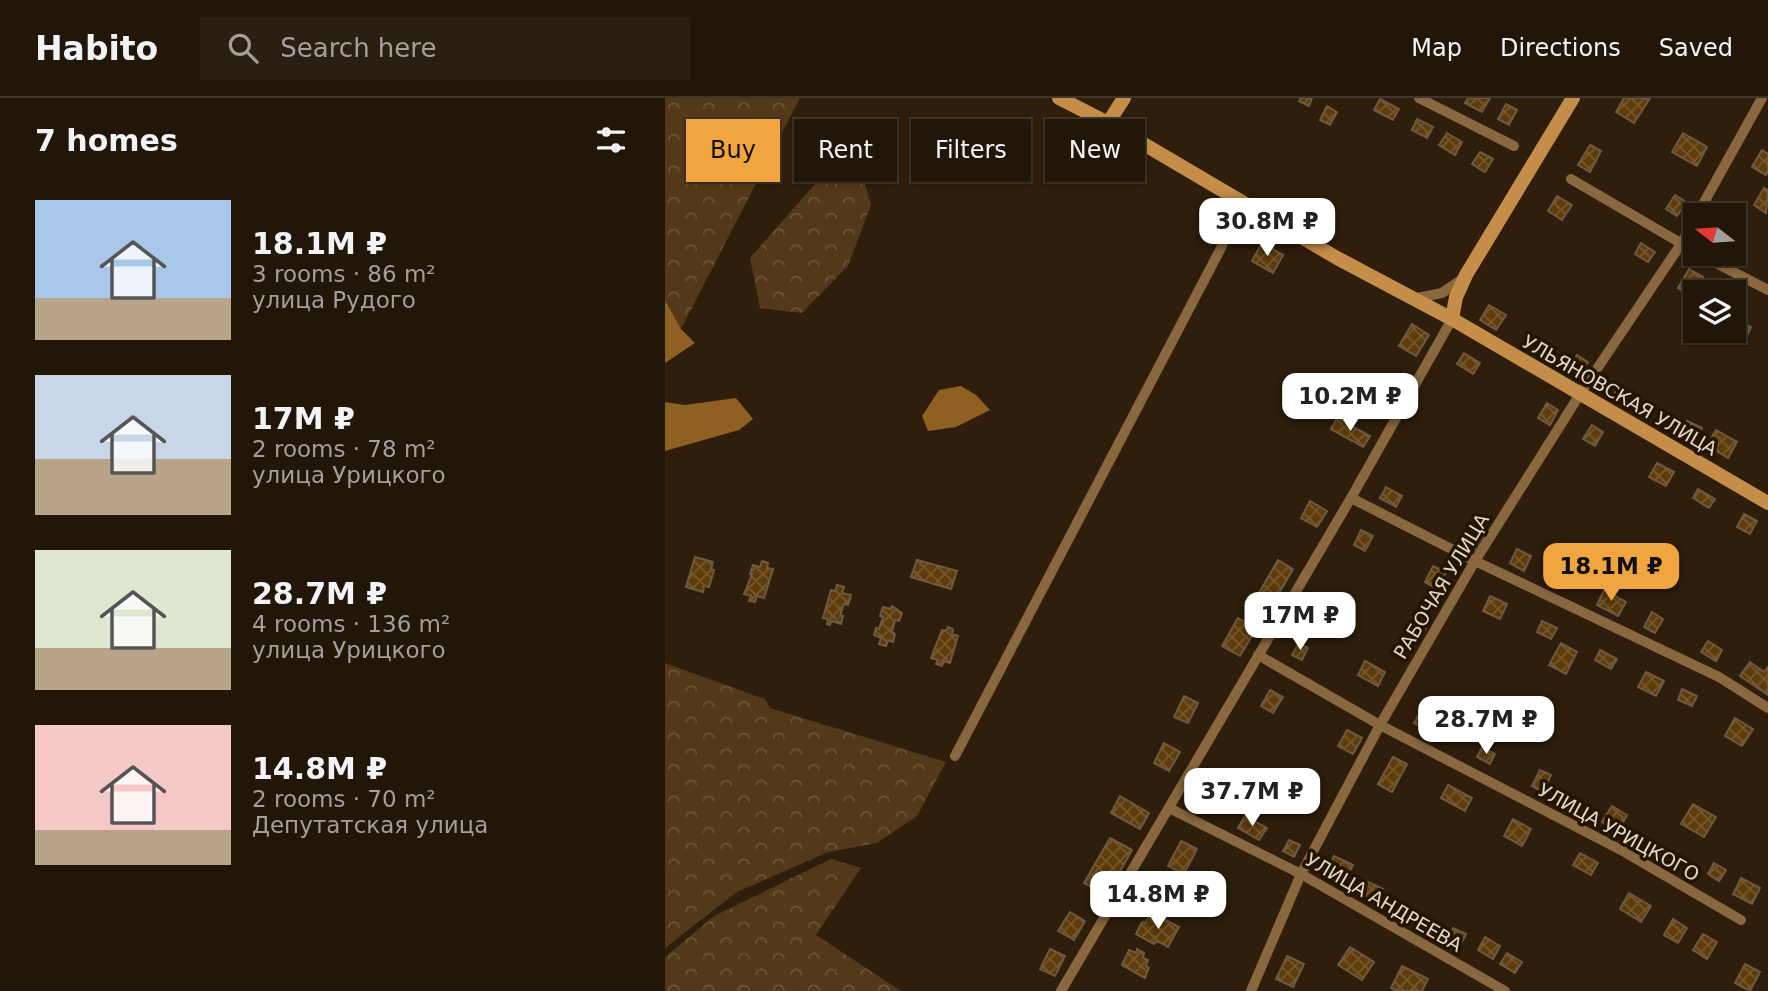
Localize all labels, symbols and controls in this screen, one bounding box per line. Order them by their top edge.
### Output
search box [200,17,690,80]
text: Habito [35,29,158,68]
icon: search [224,29,262,67]
text: Search here [280,33,436,63]
text: Map [1411,34,1462,62]
text: Directions [1500,34,1621,62]
text: Saved [1659,34,1733,62]
chip: Buy [686,119,780,182]
chip: Rent [794,119,897,182]
chip: Filters [911,119,1031,182]
chip: New [1045,119,1145,182]
icon: filters [592,121,630,159]
text: 7 homes [35,123,178,158]
pin: 30.8M ₽ [1202,198,1332,258]
north arrow [1683,203,1747,266]
map controls [1683,203,1746,343]
text: 30.8M ₽ [1215,208,1319,234]
text: 18.1M ₽ [252,226,387,261]
icon: home [91,228,175,312]
text: 3 rooms · 86 m² [252,261,436,287]
button: layers [1683,280,1746,343]
text: улица Рудого [252,287,416,313]
street label: УЛЬЯНОВСКАЯ УЛИЦА [1519,330,1721,460]
pin: 10.2M ₽ [1285,374,1415,433]
text: 10.2M ₽ [1298,383,1402,409]
text: 17M ₽ [252,401,355,436]
icon: home [91,403,175,487]
text: 2 rooms · 78 m² [252,436,436,462]
text: улица Урицкого [252,462,446,488]
street label: РАБОЧАЯ УЛИЦА [1389,509,1493,663]
pin: 18.1M ₽ [1546,544,1676,603]
text: 18.1M ₽ [1559,553,1663,579]
text: 28.7M ₽ [252,576,387,611]
icon: home [91,578,175,662]
pin: 17M ₽ [1251,592,1349,652]
text: 17M ₽ [1261,602,1339,628]
text: 4 rooms · 136 m² [252,611,450,637]
text: улица Урицкого [252,637,446,663]
pin: 28.7M ₽ [1421,696,1551,756]
text: 28.7M ₽ [1434,706,1538,732]
text: 14.8M ₽ [252,751,387,786]
icon: home [91,753,175,837]
pin: 37.7M ₽ [1187,768,1317,828]
text: 37.7M ₽ [1200,778,1304,804]
street label: УЛИЦА УРИЦКОГО [1535,779,1703,885]
text: 2 rooms · 70 m² [252,786,436,812]
text: Депутатская улица [252,812,488,838]
street label: УЛИЦА АНДРЕЕВА [1302,848,1466,956]
pin: 14.8M ₽ [1093,872,1223,931]
text: 14.8M ₽ [1106,881,1210,907]

